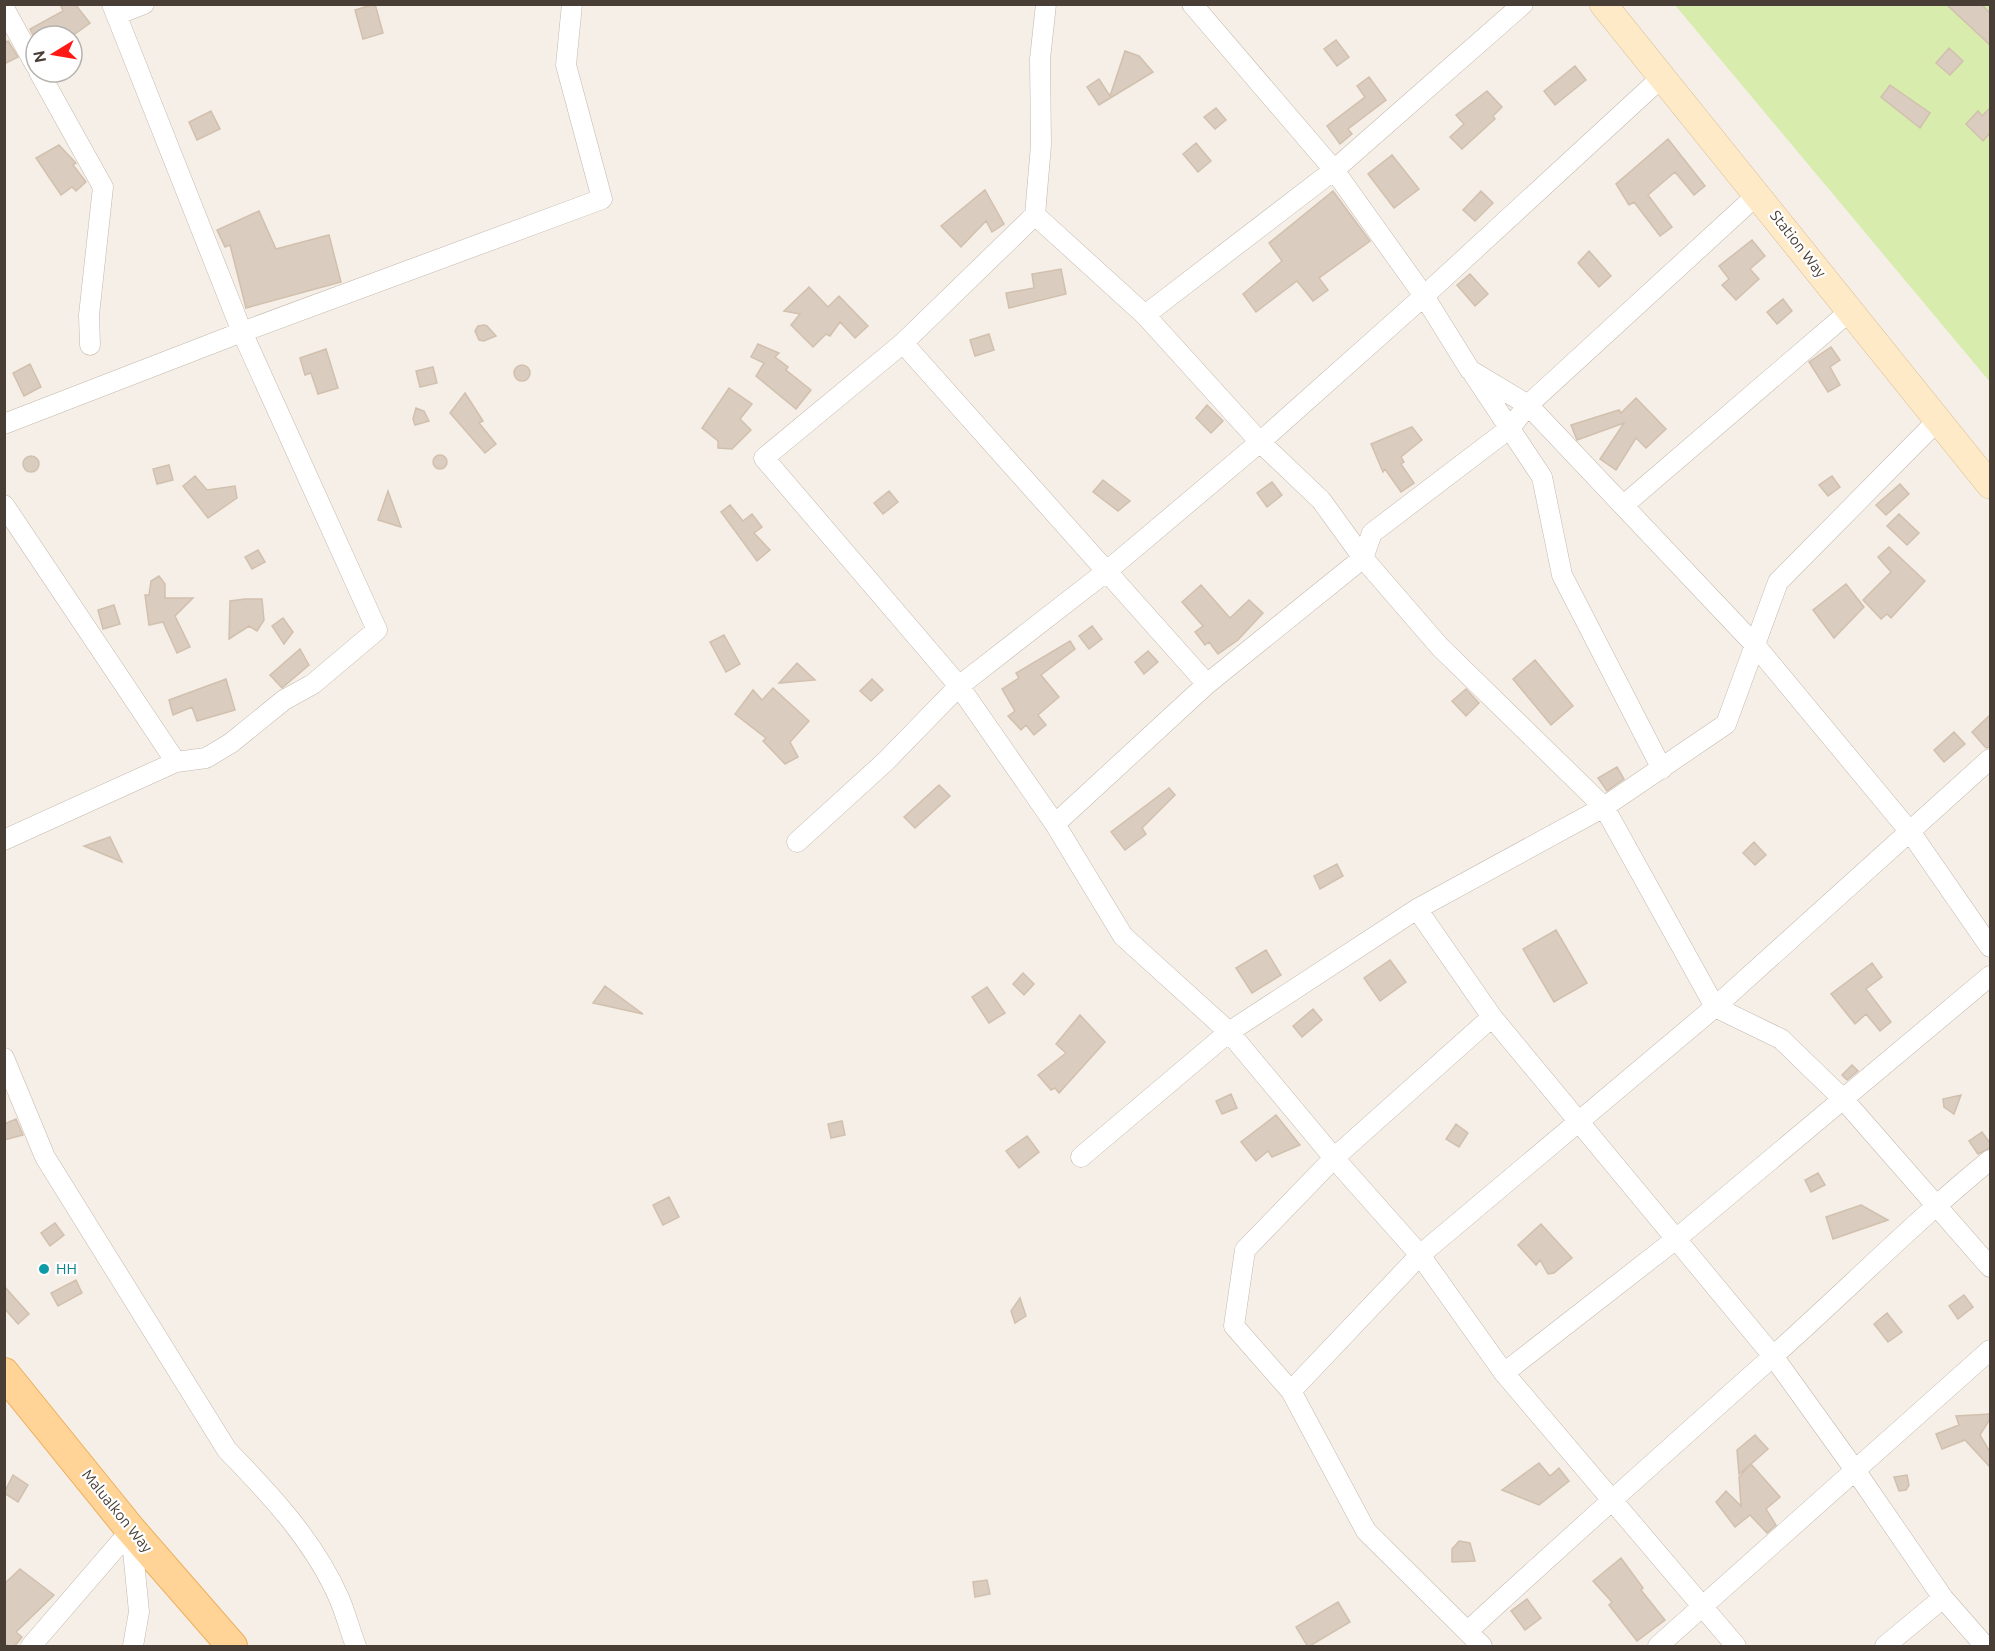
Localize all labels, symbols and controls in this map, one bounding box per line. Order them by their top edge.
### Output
north arrow [24,24,84,84]
text: N [29,49,49,64]
street label: Station Way [1767,207,1830,281]
place label: HH [56,1260,77,1277]
marker: HH [37,1262,51,1276]
street label: Malualkon Way [79,1466,156,1555]

